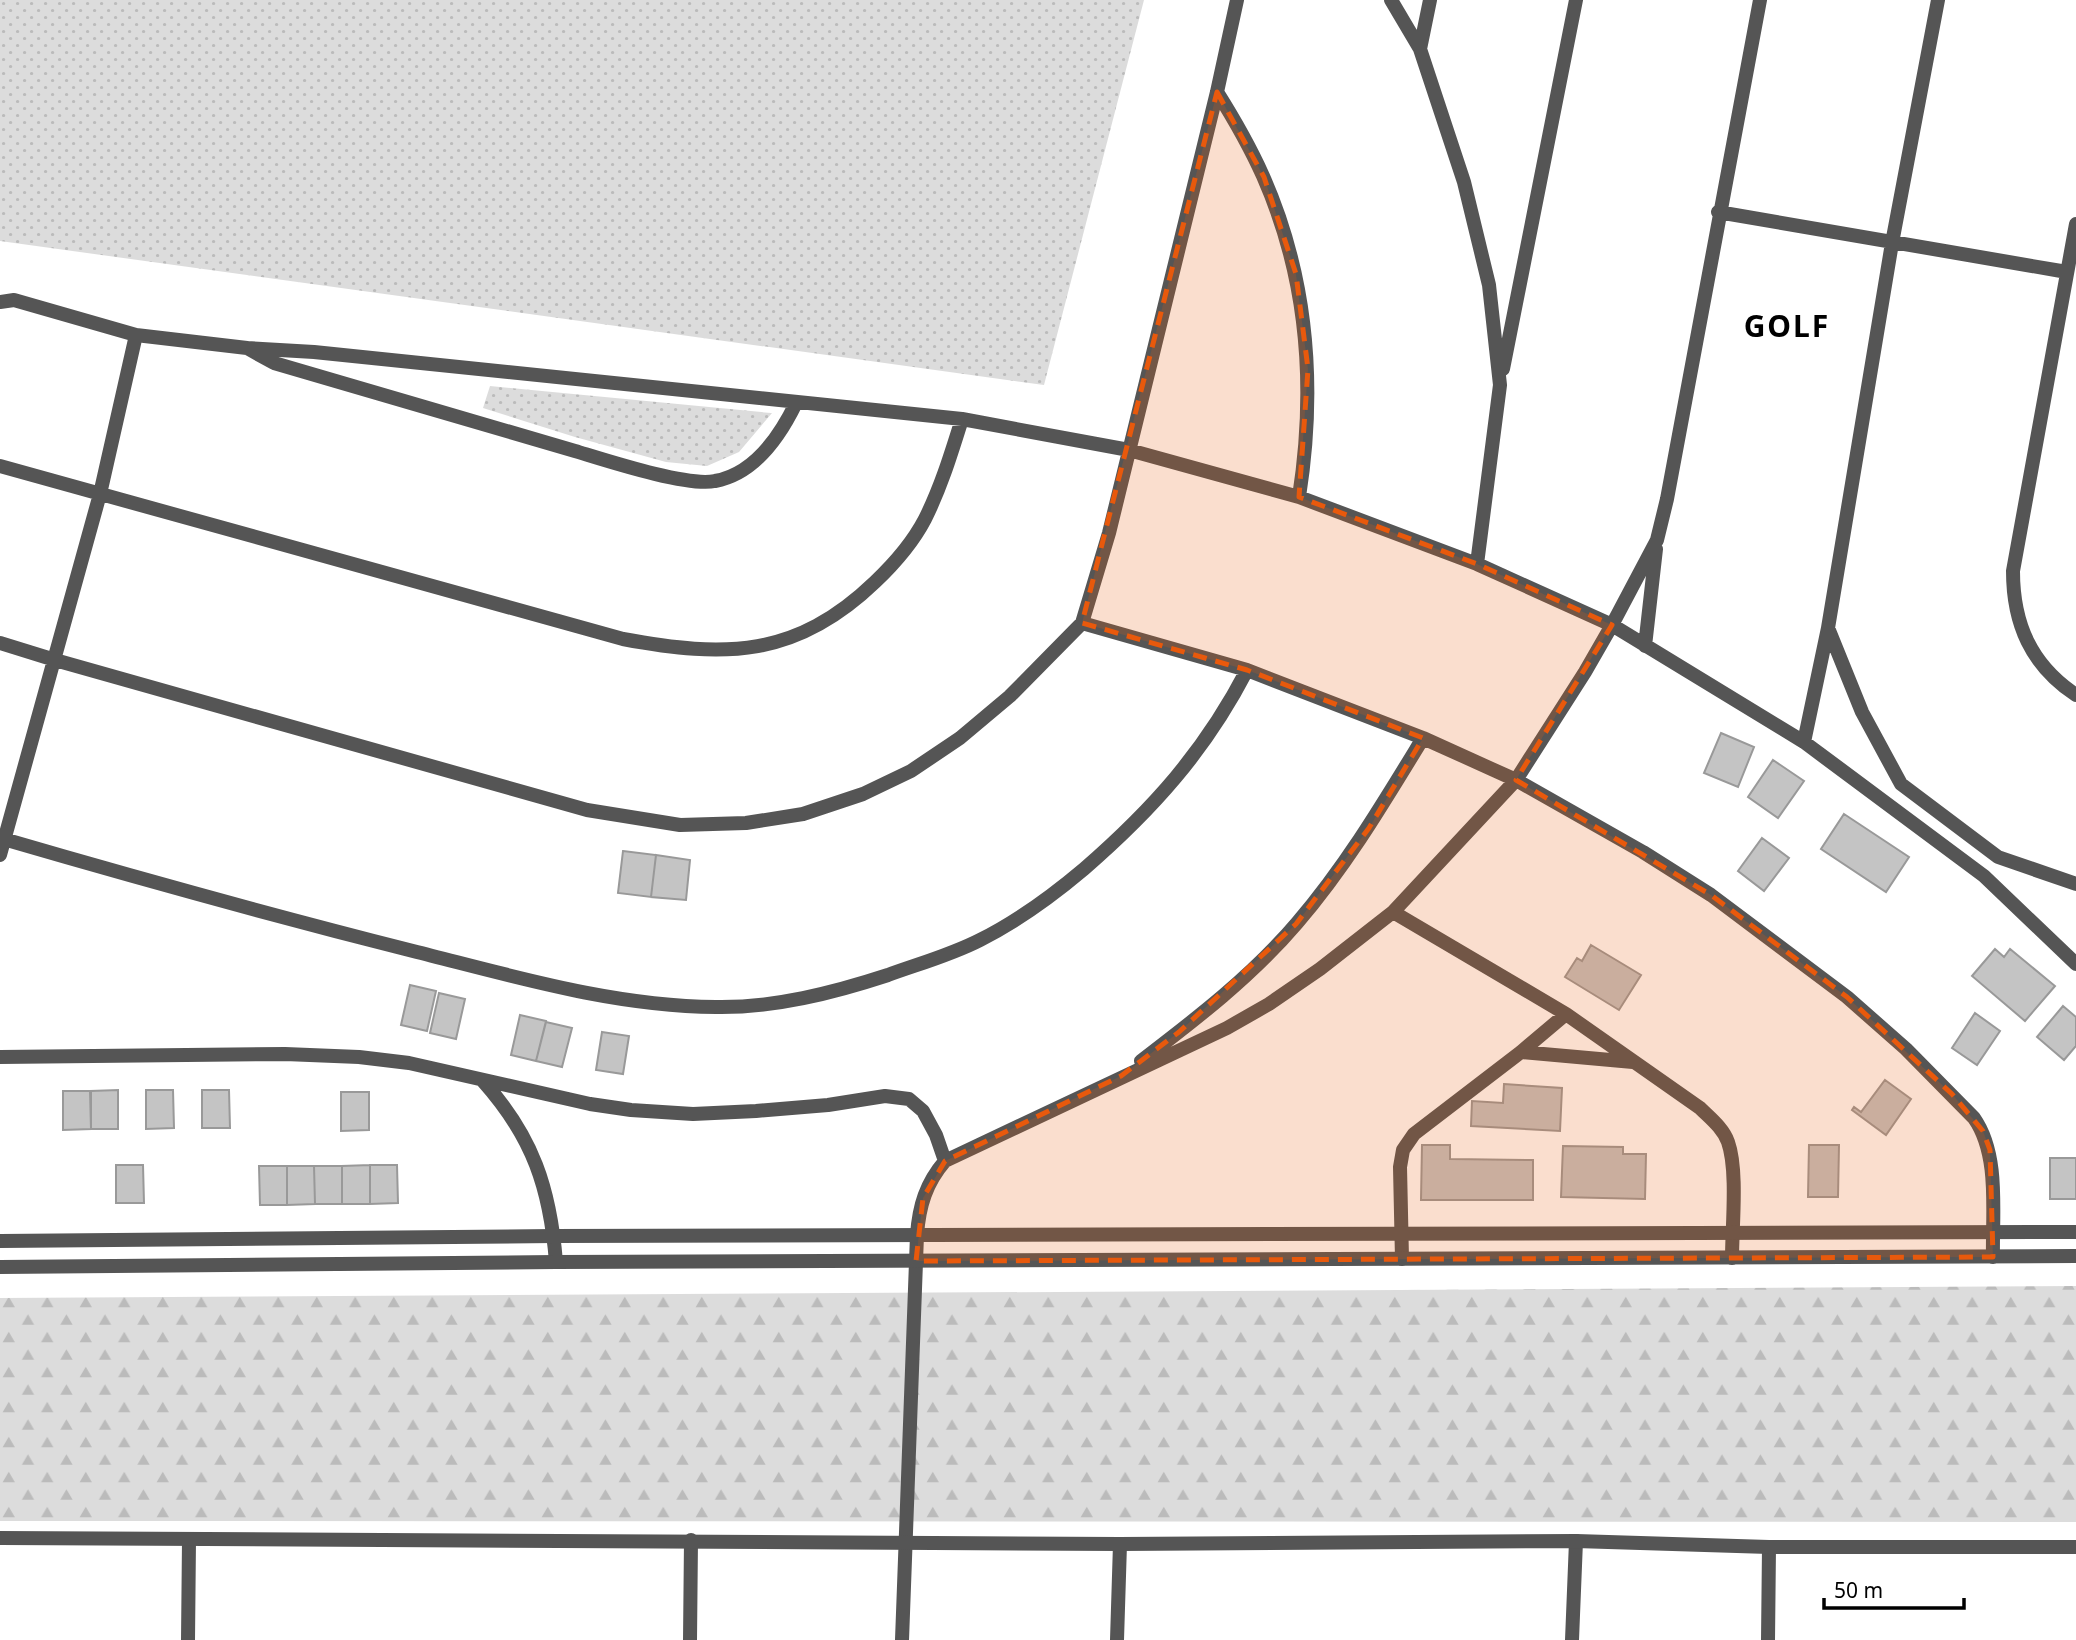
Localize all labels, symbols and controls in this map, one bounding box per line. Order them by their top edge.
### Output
district label: GOLF [1744,305,1830,346]
scale bar [1824,1566,1964,1610]
text: 50 m [1834,1576,1883,1604]

